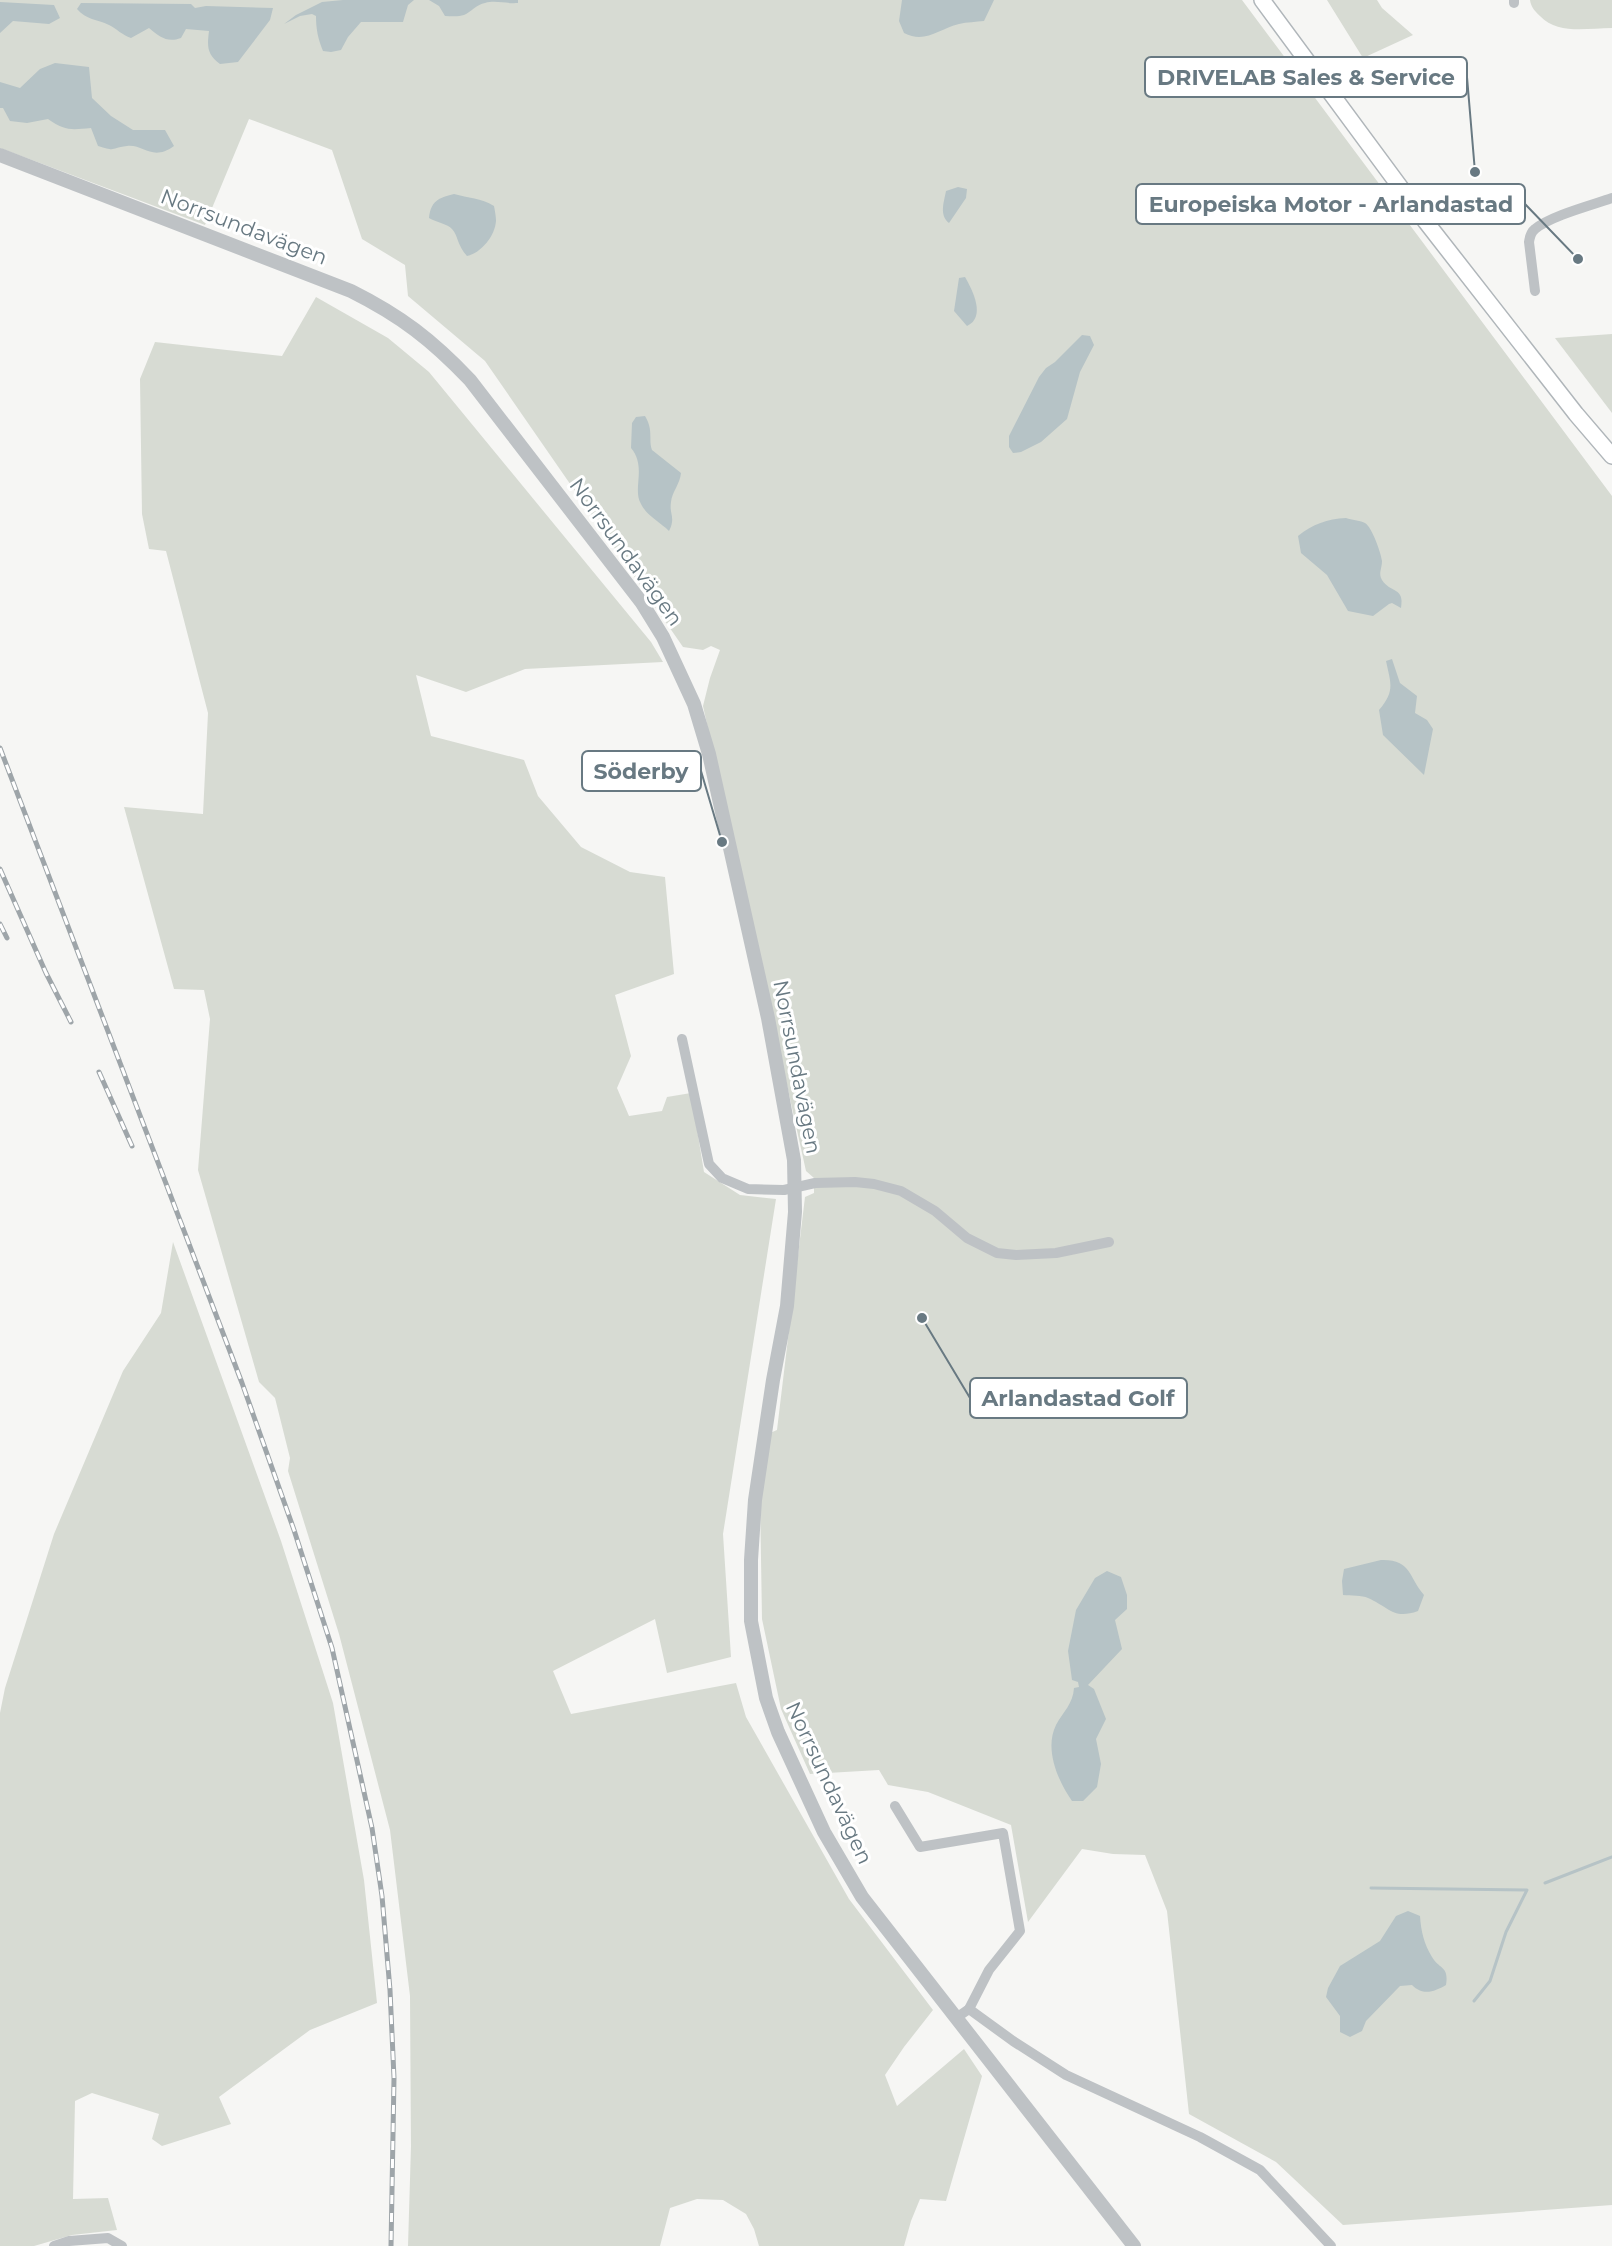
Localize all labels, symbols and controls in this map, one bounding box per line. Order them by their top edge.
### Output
callout: DRIVELAB Sales & Service [1145,57,1467,97]
text: DRIVELAB Sales & Service [1157,64,1455,91]
street label: Norrsundavägen [157,183,331,270]
callout: Europeiska Motor - Arlandastad [1136,184,1525,224]
text: Europeiska Motor - Arlandastad [1149,191,1513,218]
street label: Norrsundavägen [564,473,688,630]
callout: Söderby [582,751,701,791]
text: Söderby [594,758,689,785]
street label: Norrsundavägen [768,978,827,1156]
callout: Arlandastad Golf [970,1378,1187,1418]
text: Arlandastad Golf [980,1385,1176,1412]
street label: Norrsundavägen [781,1698,878,1868]

